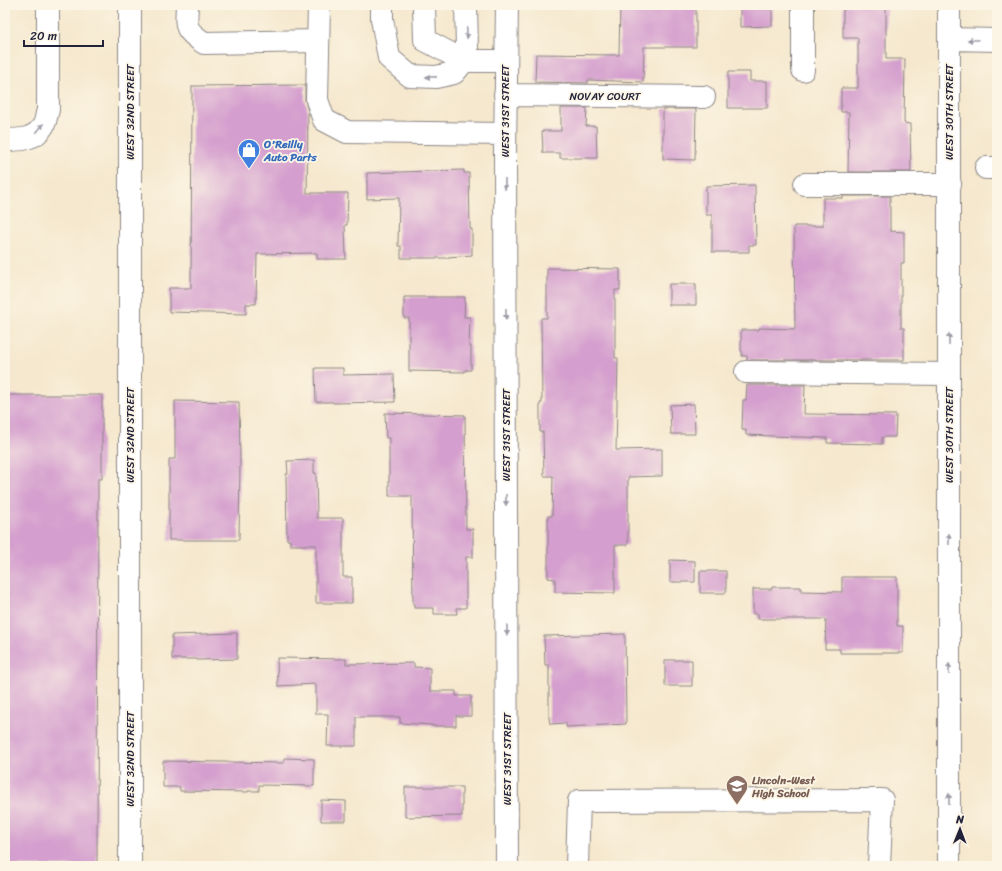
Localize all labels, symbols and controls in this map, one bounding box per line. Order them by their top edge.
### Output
scale bar [24,22,103,48]
text: 20 m [30,25,57,47]
one-way arrow [463,27,470,39]
one-way arrow [966,37,979,43]
street label: WEST 32ND STREET [121,64,140,160]
street label: WEST 31ST STREET [496,64,515,157]
street label: WEST 30TH STREET [940,64,959,160]
one-way arrow [424,74,437,80]
street label: NOVAY COURT [570,87,641,106]
one-way arrow [36,123,44,134]
place label: O'Reilly Auto Parts [263,135,318,167]
shop icon: O'Reilly Auto Parts [236,137,262,170]
one-way arrow [502,178,508,191]
one-way arrow [503,308,509,321]
one-way arrow [946,332,952,345]
street label: WEST 32ND STREET [121,387,140,483]
street label: WEST 30TH STREET [940,387,959,483]
street label: WEST 31ST STREET [497,388,516,481]
one-way arrow [503,494,509,507]
one-way arrow [946,532,952,545]
one-way arrow [504,624,510,637]
one-way arrow [946,662,952,675]
street label: WEST 32ND STREET [121,711,140,807]
street label: WEST 31ST STREET [498,712,517,805]
place label: Lincoln-West High School [751,771,816,803]
school or university icon: Lincoln-West High School [724,773,750,806]
one-way arrow [946,792,952,805]
north arrow [940,809,980,849]
text: N [955,810,965,829]

